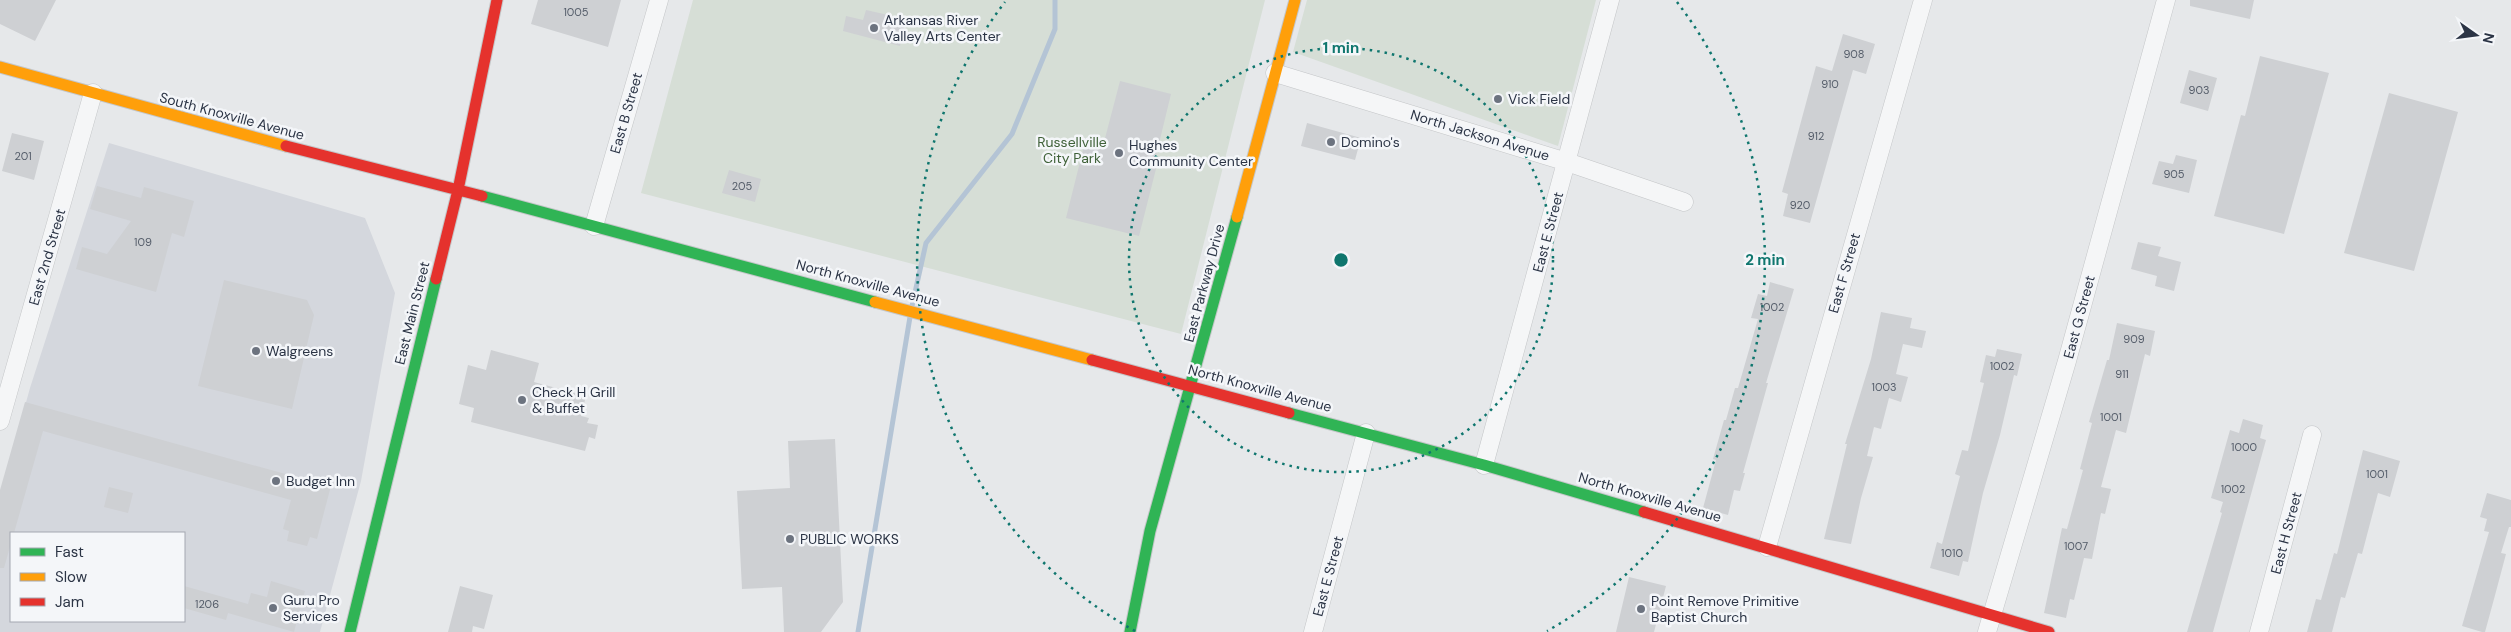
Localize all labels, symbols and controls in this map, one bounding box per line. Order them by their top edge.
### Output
house number: 1005 [563,5,589,19]
north arrow [2451,10,2501,60]
place label: Arkansas River Valley Arts Center [884,11,1001,45]
marker: Arkansas River Valley Arts Center [868,22,880,34]
text: N [2479,31,2499,45]
text: 1 min [1323,38,1359,58]
house number: 908 [1843,47,1865,61]
street label: East B Street [606,70,646,156]
house number: 910 [1821,77,1839,91]
house number: 903 [2189,83,2209,97]
street label: South Knoxville Avenue [158,88,306,144]
place label: Vick Field [1508,90,1570,108]
marker: Vick Field [1492,93,1504,105]
street label: North Jackson Avenue [1408,105,1552,165]
house number: 912 [1808,129,1824,143]
park label: Russellville City Park [1037,133,1107,167]
place label: Domino's [1341,133,1400,151]
place label: Hughes Community Center [1129,136,1253,170]
marker: Domino's [1325,136,1337,148]
marker: Hughes Community Center [1113,147,1125,159]
house number: 201 [14,149,32,163]
house number: 905 [2163,167,2185,181]
house number: 205 [732,179,753,193]
street label: East E Street [1529,190,1567,274]
house number: 920 [1790,198,1810,212]
street label: East 2nd Street [25,207,69,307]
street label: East Parkway Drive [1180,222,1228,344]
street label: East F Street [1824,231,1864,315]
house number: 109 [134,235,152,249]
text: 2 min [1745,250,1785,270]
centre of rings [1332,251,1350,269]
street label: North Knoxville Avenue [794,255,942,311]
street label: East Main Street [390,260,434,366]
street label: East G Street [2059,273,2099,361]
house number: 1002 [1760,300,1784,314]
house number: 909 [2123,332,2145,346]
place label: Walgreens [266,342,333,360]
marker: Walgreens [250,345,262,357]
house number: 1002 [1990,359,2014,373]
street label: North Knoxville Avenue [1186,360,1334,416]
house number: 911 [2115,367,2129,381]
house number: 1003 [1872,380,1896,394]
place label: Check H Grill & Buffet [532,383,615,417]
marker: Check H Grill & Buffet [516,394,528,406]
house number: 1001 [2100,410,2122,424]
house number: 1000 [2231,440,2257,454]
house number: 1001 [2366,467,2388,481]
street label: North Knoxville Avenue [1576,468,1724,526]
place label: Budget Inn [286,472,355,490]
marker: Budget Inn [270,475,282,487]
house number: 1002 [2221,482,2245,496]
street label: East H Street [2266,490,2306,576]
place label: PUBLIC WORKS [800,530,899,548]
legend [10,532,185,622]
marker: PUBLIC WORKS [784,533,796,545]
street label: East E Street [1309,534,1347,618]
house number: 1007 [2064,539,2088,553]
text: Fast [55,542,84,562]
house number: 1010 [1941,546,1963,560]
text: Slow [55,567,88,587]
place label: Guru Pro Services [283,591,340,625]
text: Jam [55,592,84,612]
place label: Point Remove Primitive Baptist Church [1651,592,1799,626]
house number: 1206 [195,597,219,611]
marker: Guru Pro Services [267,602,279,614]
marker: Point Remove Primitive Baptist Church [1635,603,1647,615]

